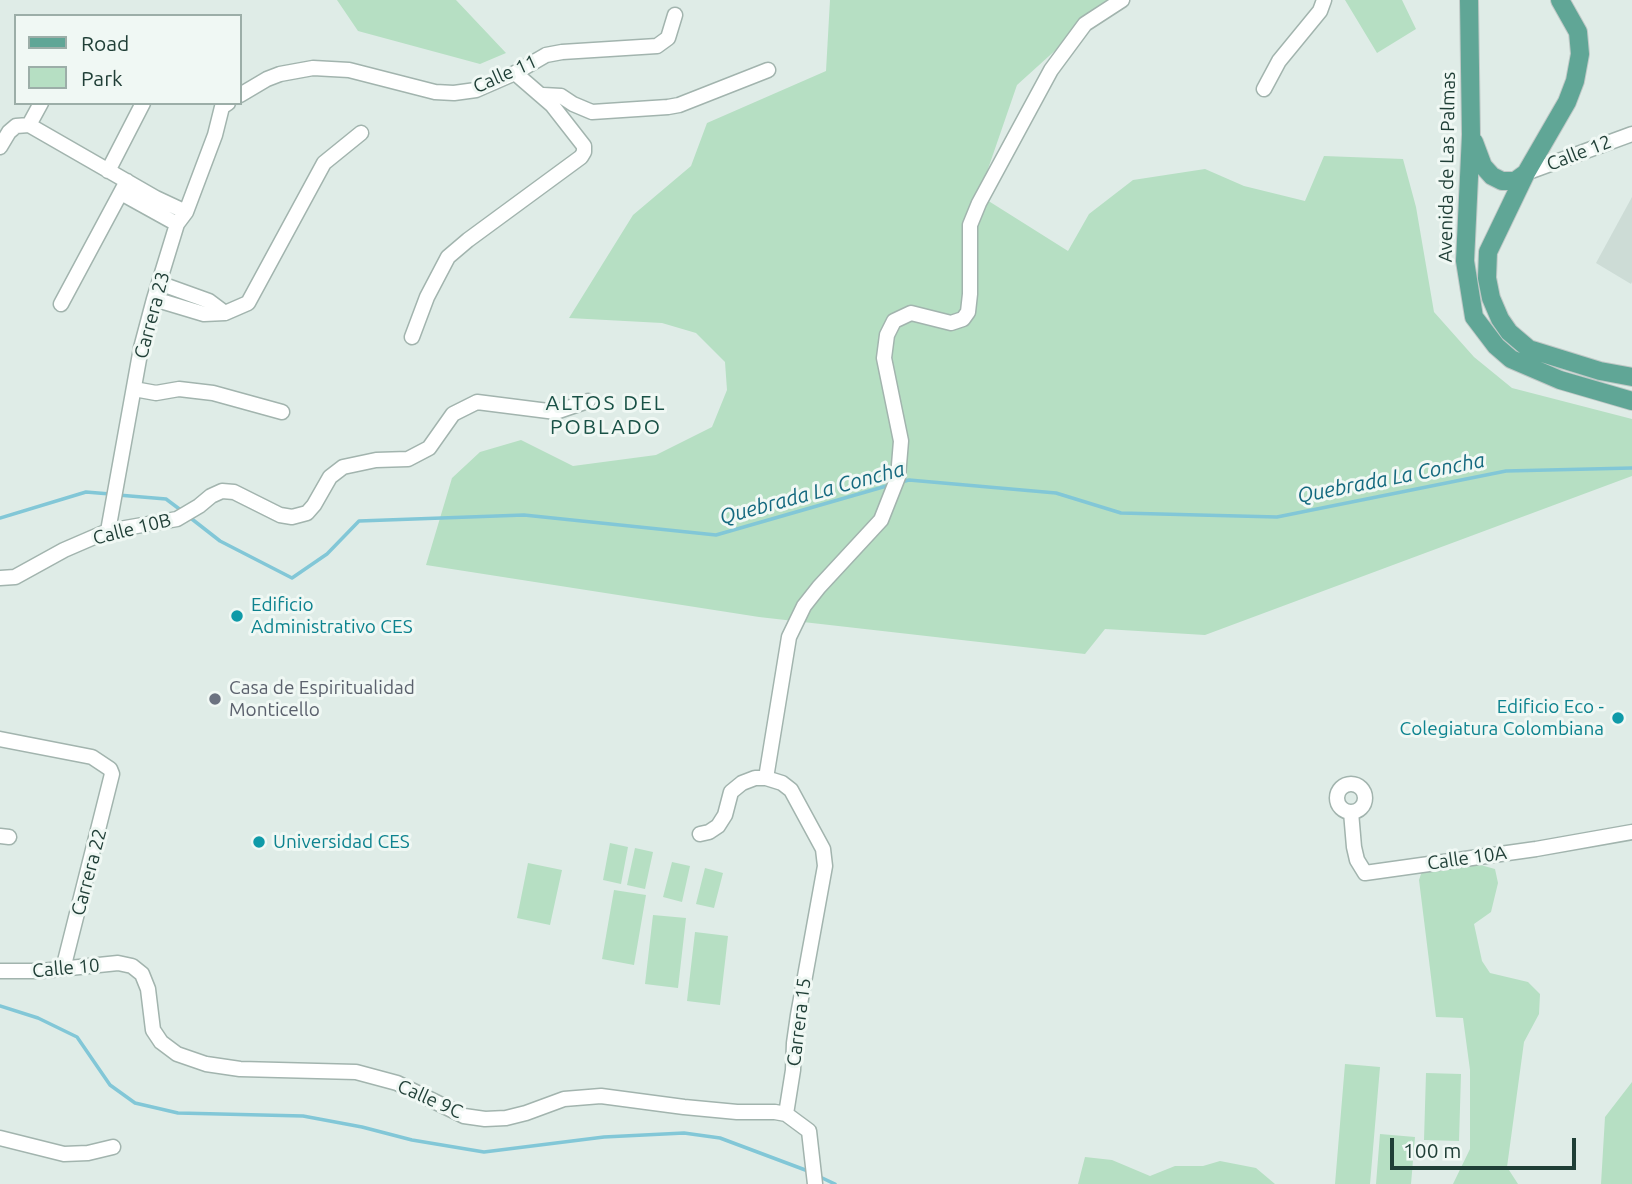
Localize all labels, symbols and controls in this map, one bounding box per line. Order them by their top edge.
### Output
legend [14,14,242,105]
text: Road [81,31,129,55]
street label: Calle 11 [469,50,541,98]
text: Park [81,66,123,90]
street label: Avenida de Las Palmas [1434,71,1460,263]
street label: Calle 12 [1543,130,1615,176]
street label: Carrera 23 [129,269,175,361]
district label: ALTOS DEL POBLADO [547,390,665,440]
water label: Quebrada La Concha [1295,447,1487,509]
water label: Quebrada La Concha [717,456,907,530]
street label: Calle 10B [91,508,173,550]
place label: Edificio Administrativo CES [251,594,413,638]
marker: Edificio Administrativo CES [229,608,245,624]
place label: Casa de Espiritualidad Monticello [229,677,415,721]
marker: Casa de Espiritualidad Monticello [207,691,223,707]
place label: Edificio Eco - Colegiatura Colombiana [1400,696,1604,740]
marker: Edificio Eco - Colegiatura Colombiana [1610,710,1626,726]
street label: Carrera 22 [66,826,112,918]
place label: Universidad CES [273,831,410,853]
marker: Universidad CES [251,834,267,850]
street label: Calle 10A [1426,841,1508,875]
street label: Calle 10 [31,954,101,982]
street label: Carrera 15 [782,976,816,1068]
street label: Calle 9C [394,1075,466,1123]
scale bar [1394,1124,1580,1168]
text: 100 m [1403,1138,1461,1162]

